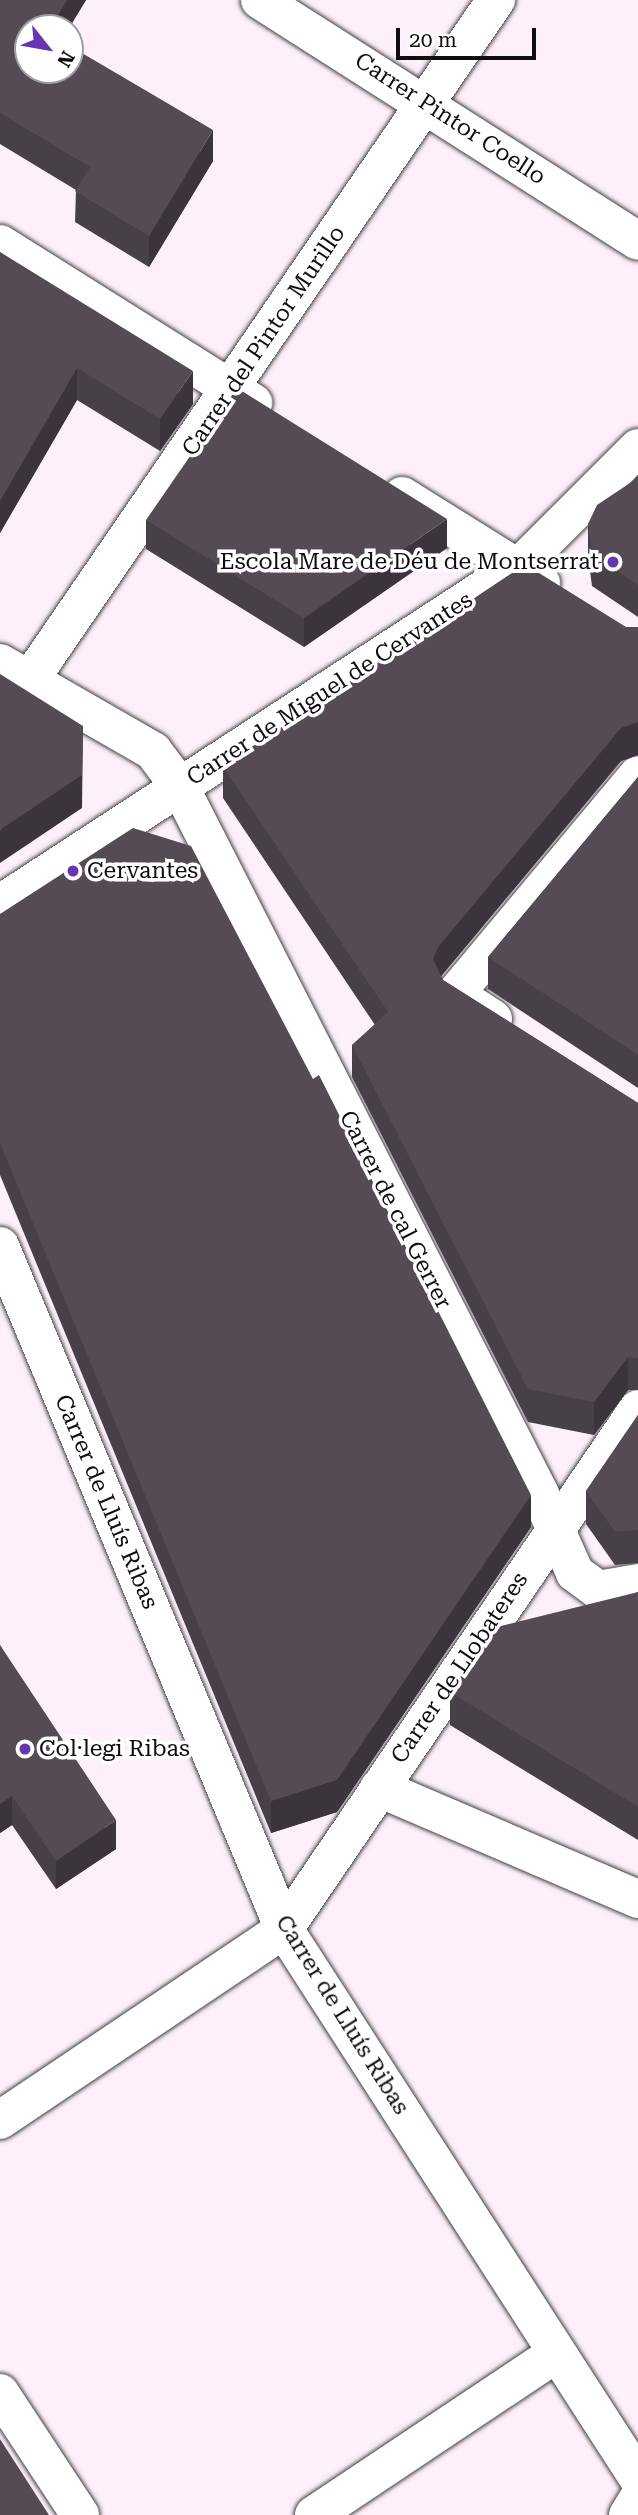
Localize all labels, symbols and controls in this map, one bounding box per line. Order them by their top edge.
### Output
north arrow [14,14,84,84]
scale bar [400,14,540,58]
text: 20 m [409,28,457,52]
text: N [52,47,79,71]
street label: Carrer Pintor Coello [349,47,551,191]
street label: Carrer del Pintor Murillo [177,221,351,461]
place label: Escola Mare de Déu de Montserrat [220,548,599,576]
marker: Escola Mare de Déu de Montserrat [605,554,621,570]
street label: Carrer de Miguel de Cervantes [182,586,478,792]
place label: Cervantes [87,857,198,885]
marker: Cervantes [65,863,81,879]
street label: Carrer de cal Gerrer [333,1106,457,1314]
street label: Carrer de Lluís Ribas [48,1391,164,1613]
street label: Carrer de Llobateres [386,1567,534,1769]
place label: Col·legi Ribas [39,1735,190,1763]
marker: Col·legi Ribas [17,1741,33,1757]
street label: Carrer de Lluís Ribas [269,1910,415,2120]

